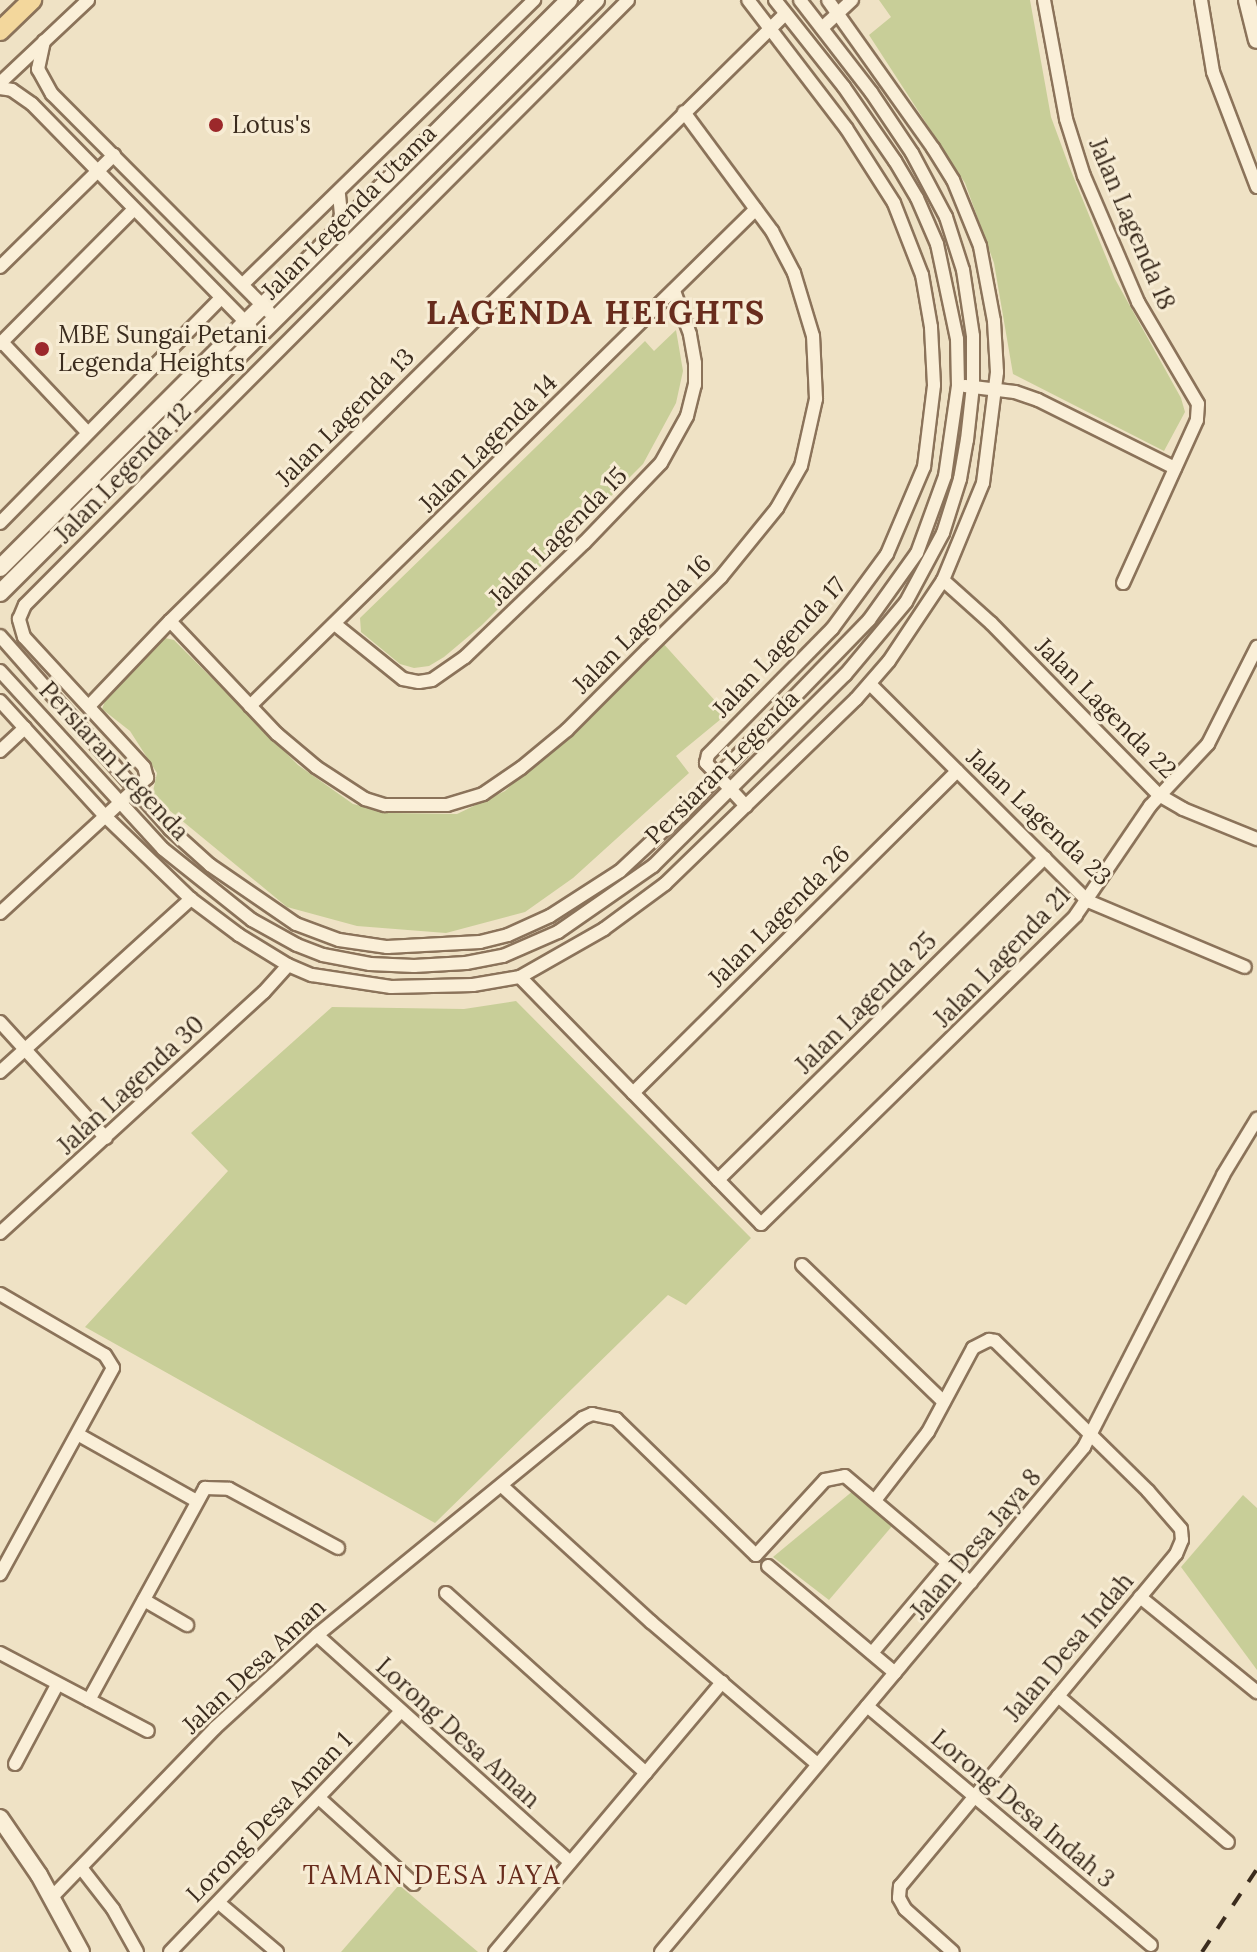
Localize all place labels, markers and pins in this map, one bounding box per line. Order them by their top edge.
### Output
place label: Lotus's [232,111,311,139]
marker: Lotus's [207,116,225,134]
place label: MBE Sungai Petani Legenda Heights [58,321,267,377]
marker: MBE Sungai Petani Legenda Heights [33,340,51,358]

